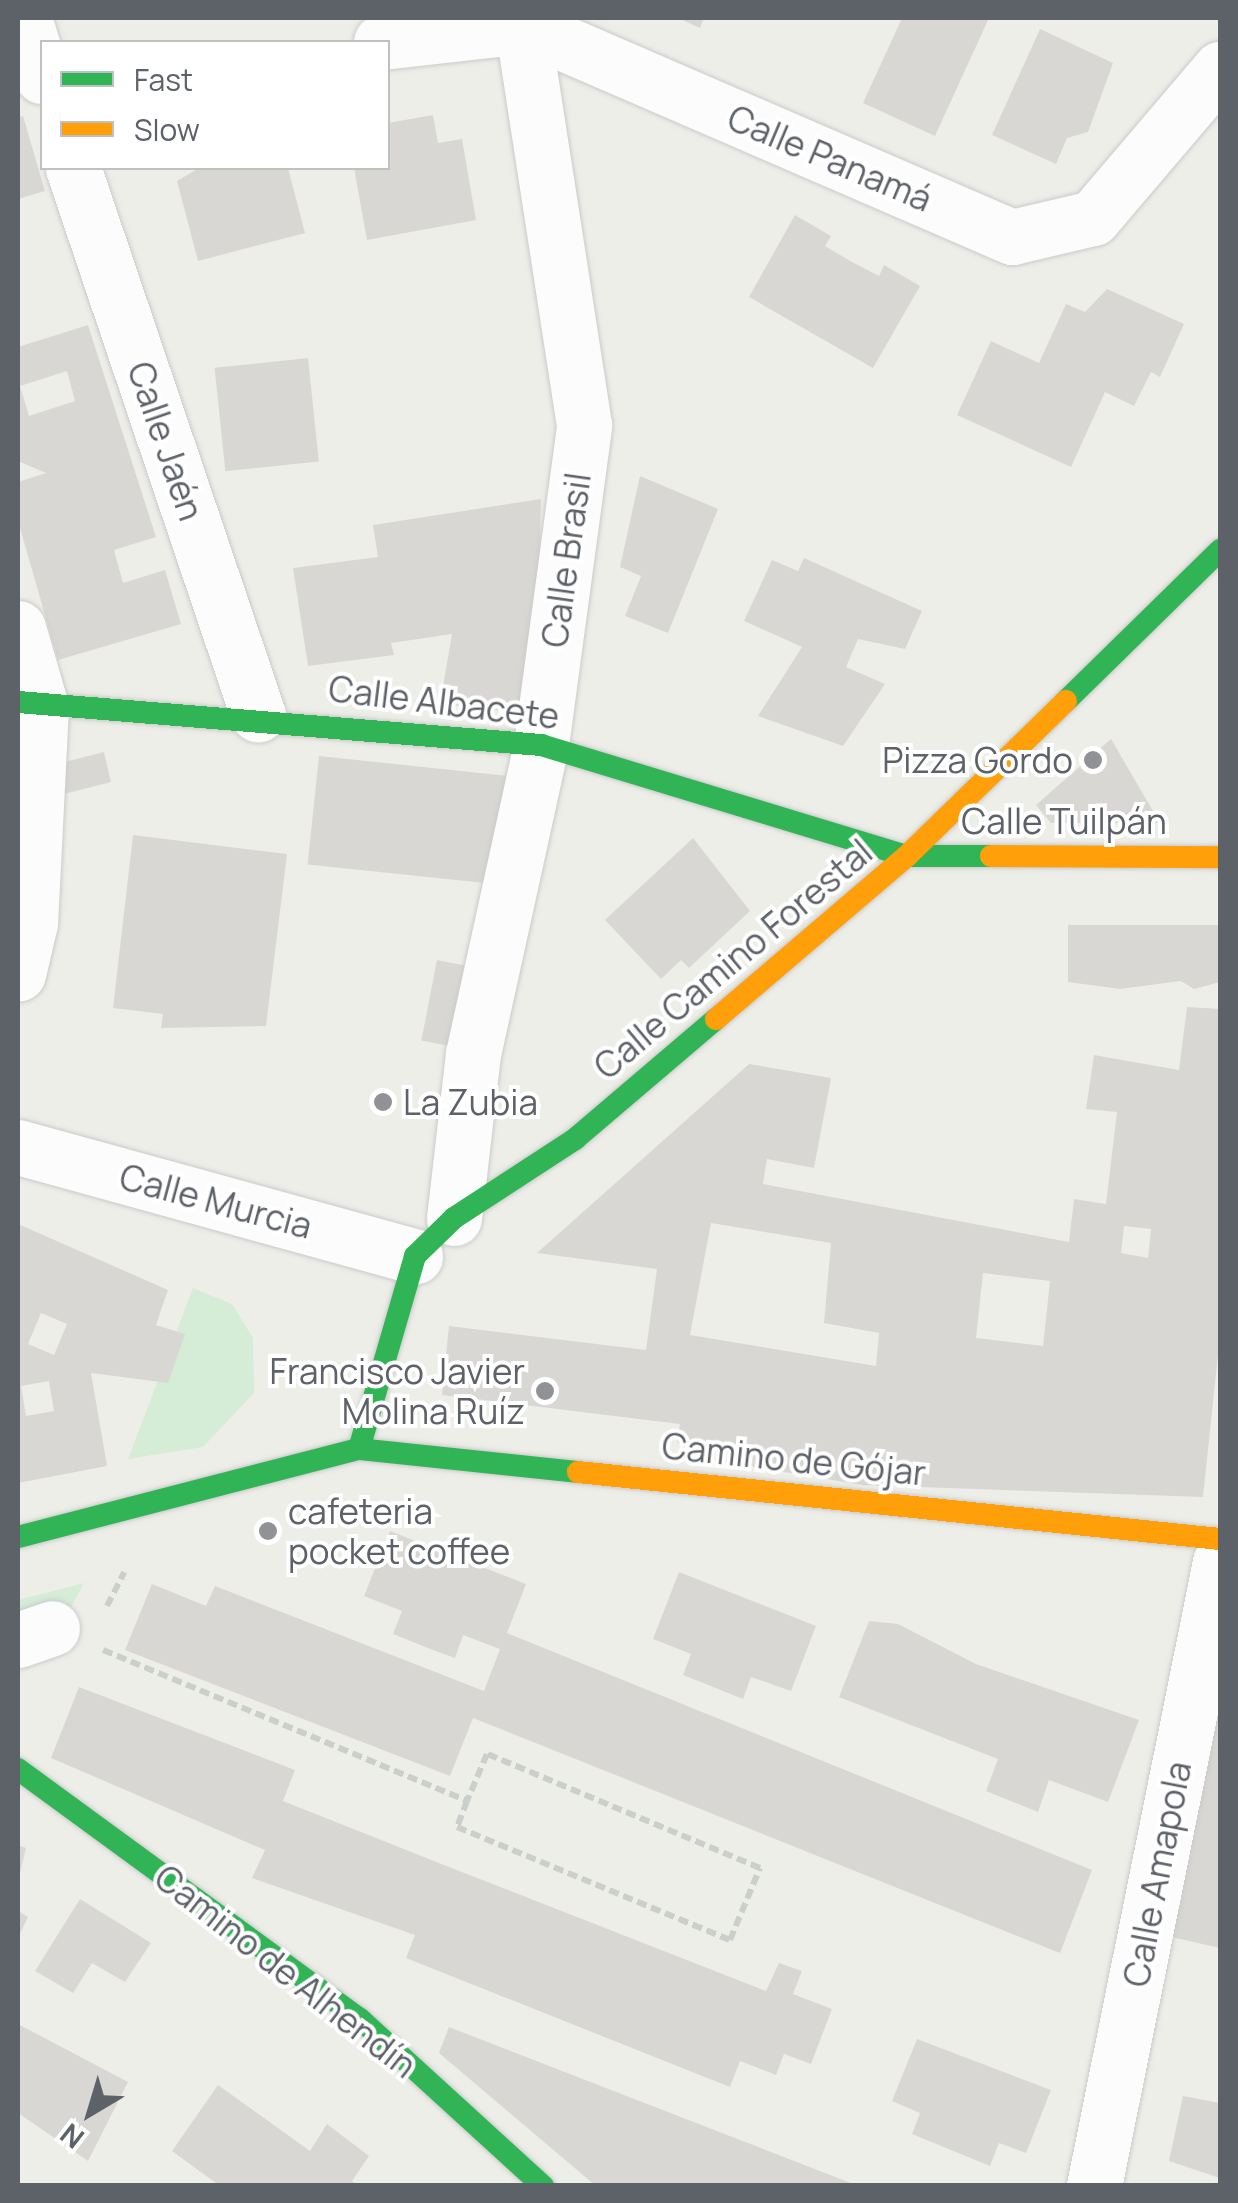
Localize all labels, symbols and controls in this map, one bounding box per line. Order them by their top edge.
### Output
legend [40,40,390,170]
text: Fast [134,59,193,100]
street label: Calle Panamá [722,96,938,220]
text: Slow [134,109,200,150]
street label: Calle Jaén [119,356,213,526]
street label: Calle Brasil [533,470,599,650]
street label: Calle Albacete [326,667,562,737]
place label: Pizza Gordo [882,739,1073,781]
marker: Pizza Gordo [1082,749,1104,771]
street label: Calle Tuilpán [961,800,1167,842]
street label: Calle Camino Forestal [586,831,880,1087]
place label: La Zubia [403,1081,538,1123]
marker: La Zubia [372,1091,394,1113]
street label: Calle Murcia [115,1155,317,1247]
place label: Francisco Javier Molina Ruíz [269,1350,525,1432]
marker: Francisco Javier Molina Ruíz [534,1380,556,1402]
street label: Camino de Gójar [660,1424,928,1494]
place label: cafeteria pocket coffee [288,1490,510,1572]
marker: cafeteria pocket coffee [257,1520,279,1542]
street label: Calle Amapola [1115,1758,1199,1990]
street label: Camino de Alhendín [147,1856,425,2086]
north arrow [40,2063,140,2163]
text: N [52,2115,91,2158]

